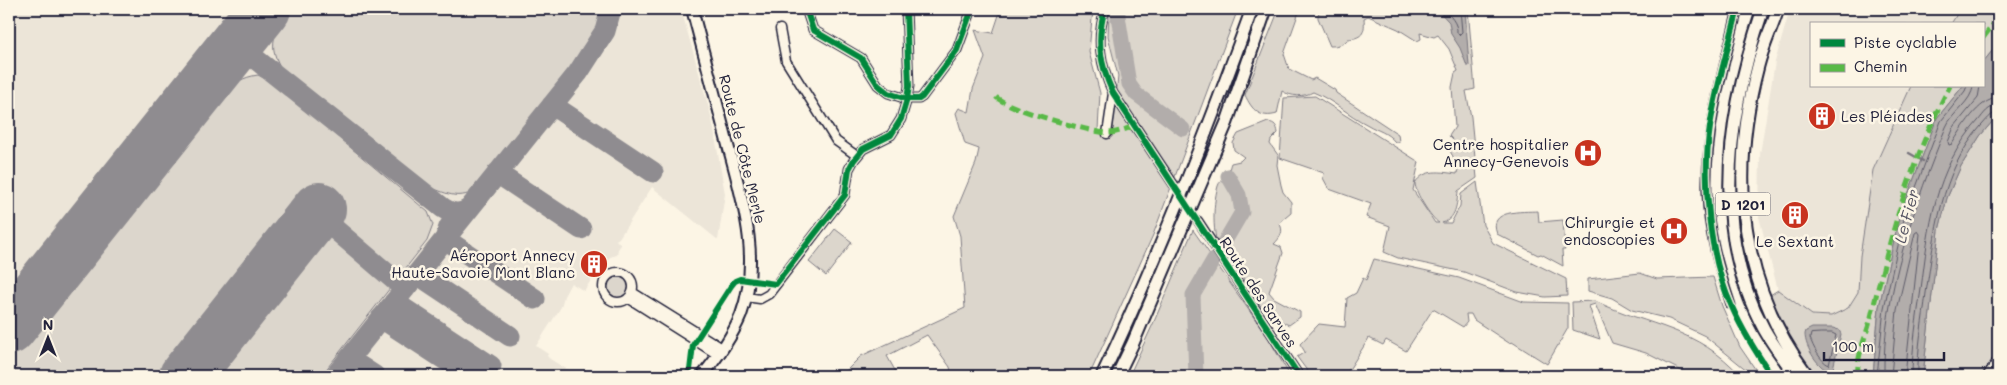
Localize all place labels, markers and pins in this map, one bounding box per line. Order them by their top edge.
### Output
building icon: Les Pléiades [1807,101,1837,131]
place label: Les Pléiades [1841,106,1933,126]
place label: Centre hospitalier Annecy-Genevois [1433,134,1569,171]
hospital icon: Centre hospitalier Annecy-Genevois [1573,138,1603,168]
building icon: Le Sextant [1780,200,1810,230]
place label: Chirurgie et endoscopies [1564,212,1655,249]
hospital icon: Chirurgie et endoscopies [1659,216,1689,246]
place label: Le Sextant [1756,231,1834,251]
place label: Aéroport Annecy Haute-Savoie Mont Blanc [391,245,575,282]
building icon: Aéroport Annecy Haute-Savoie Mont Blanc [579,249,609,279]

